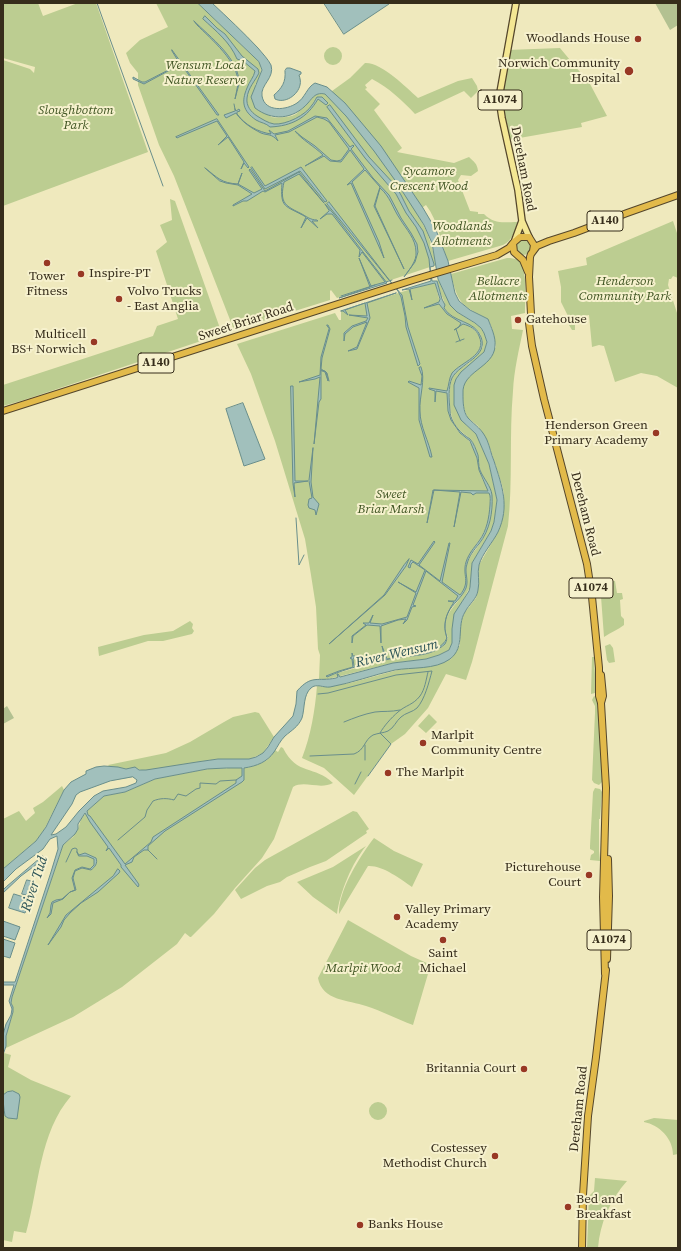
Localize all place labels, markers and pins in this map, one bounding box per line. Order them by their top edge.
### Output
place label: Woodlands House [526,31,630,47]
marker: Woodlands House [633,34,643,44]
place label: Norwich Community Hospital [498,56,620,87]
marker: Norwich Community Hospital [623,65,635,77]
marker: Tower Fitness [42,258,52,268]
place label: Inspire-PT [89,266,150,282]
place label: Tower Fitness [26,269,68,300]
marker: Inspire-PT [76,269,86,279]
place label: Volvo Trucks - East Anglia [127,284,201,315]
marker: Volvo Trucks - East Anglia [114,294,124,304]
place label: Gatehouse [526,312,587,328]
marker: Gatehouse [513,315,523,325]
place label: Multicell BS+ Norwich [11,327,86,358]
marker: Multicell BS+ Norwich [89,337,99,347]
place label: Henderson Green Primary Academy [544,418,648,449]
marker: Henderson Green Primary Academy [651,428,661,438]
place label: Marlpit Community Centre [431,728,542,759]
marker: Marlpit Community Centre [418,738,428,748]
place label: The Marlpit [396,765,464,781]
marker: The Marlpit [383,768,393,778]
place label: Picturehouse Court [505,860,581,891]
marker: Picturehouse Court [584,870,594,880]
place label: Valley Primary Academy [405,902,491,933]
marker: Valley Primary Academy [392,912,402,922]
marker: Saint Michael [438,935,448,945]
place label: Saint Michael [420,946,466,977]
place label: Britannia Court [426,1061,516,1077]
marker: Britannia Court [519,1064,529,1074]
place label: Costessey Methodist Church [383,1141,487,1172]
marker: Costessey Methodist Church [490,1151,500,1161]
place label: Bed and Breakfast [576,1192,631,1223]
marker: Bed and Breakfast [563,1202,573,1212]
place label: Banks House [368,1217,443,1233]
marker: Banks House [355,1220,365,1230]

